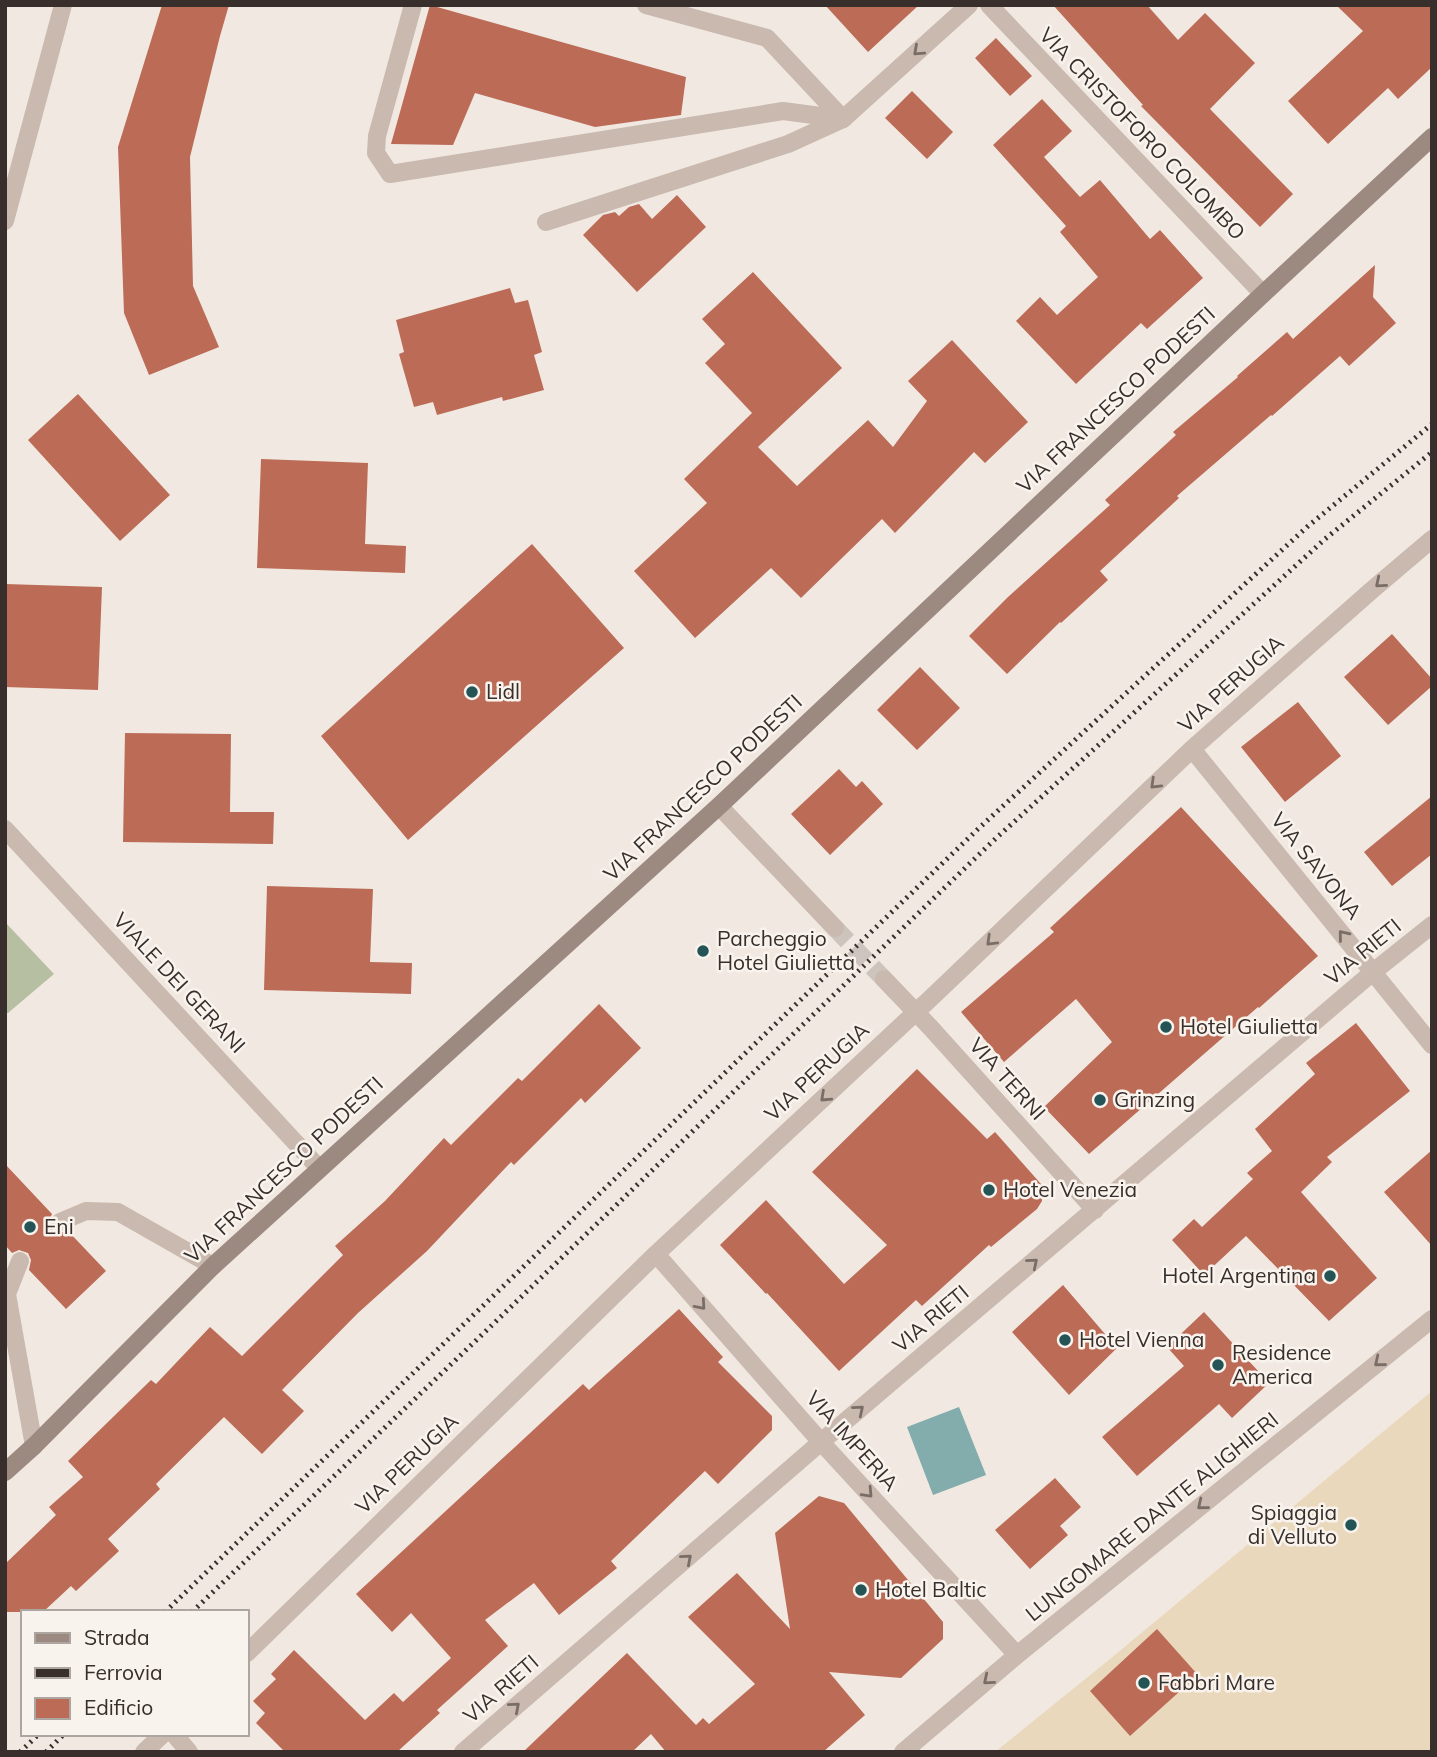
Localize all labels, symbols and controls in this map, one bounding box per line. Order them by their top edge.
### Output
street label: VIA CRISTOFORO COLOMBO [1034,22,1251,245]
one-way arrow [913,43,926,55]
street label: VIA FRANCESCO PODESTI [1011,300,1220,498]
one-way arrow [1375,575,1388,587]
street label: VIA PERUGIA [1172,629,1289,737]
place label: Lidl [486,678,520,704]
marker: Lidl [464,684,480,700]
street label: VIA FRANCESCO PODESTI [598,688,807,886]
one-way arrow [1150,775,1163,788]
street label: VIA SAVONA [1266,807,1368,924]
street label: VIALE DEI GERANI [108,907,251,1058]
street label: VIA RIETI [1319,912,1406,990]
place label: Parcheggio Hotel Giulietta [717,925,855,975]
one-way arrow [1339,931,1351,944]
one-way arrow [986,933,999,945]
marker: Parcheggio Hotel Giulietta [695,943,711,959]
place label: Hotel Giulietta [1180,1013,1318,1039]
street label: VIA PERUGIA [759,1016,874,1126]
marker: Hotel Giulietta [1158,1019,1174,1035]
street label: VIA TERNI [964,1032,1051,1125]
street label: VIA FRANCESCO PODESTI [179,1070,388,1268]
place label: Grinzing [1114,1086,1195,1112]
one-way arrow [820,1088,833,1101]
marker: Grinzing [1092,1092,1108,1108]
place label: Hotel Venezia [1003,1176,1137,1202]
marker: Hotel Venezia [981,1182,997,1198]
place label: Eni [44,1213,74,1239]
marker: Eni [22,1219,38,1235]
one-way arrow [1024,1259,1037,1271]
place label: Hotel Argentina [1162,1262,1316,1288]
marker: Hotel Argentina [1322,1268,1338,1284]
street label: VIA RIETI [887,1279,974,1357]
one-way arrow [693,1297,705,1310]
place label: Hotel Vienna [1079,1326,1204,1352]
marker: Hotel Vienna [1057,1332,1073,1348]
place label: Residence America [1232,1339,1331,1389]
one-way arrow [1374,1354,1387,1366]
marker: Residence America [1210,1357,1226,1373]
street label: VIA IMPERIA [801,1385,905,1496]
one-way arrow [851,1406,864,1418]
street label: LUNGOMARE DANTE ALIGHIERI [1020,1406,1283,1626]
street label: VIA PERUGIA [349,1407,464,1519]
one-way arrow [860,1485,873,1498]
one-way arrow [1198,1497,1211,1509]
place label: Spiaggia di Velluto [1248,1499,1337,1549]
marker: Spiaggia di Velluto [1343,1517,1359,1533]
one-way arrow [678,1555,691,1567]
place label: Hotel Baltic [875,1576,987,1602]
marker: Hotel Baltic [853,1582,869,1598]
legend [21,1610,248,1736]
text: Strada [84,1624,150,1650]
street label: VIA RIETI [457,1649,543,1728]
text: Ferrovia [84,1659,163,1685]
place label: Fabbri Mare [1158,1669,1275,1695]
one-way arrow [983,1672,996,1684]
marker: Fabbri Mare [1136,1675,1152,1691]
text: Edificio [84,1694,153,1720]
one-way arrow [506,1703,519,1715]

